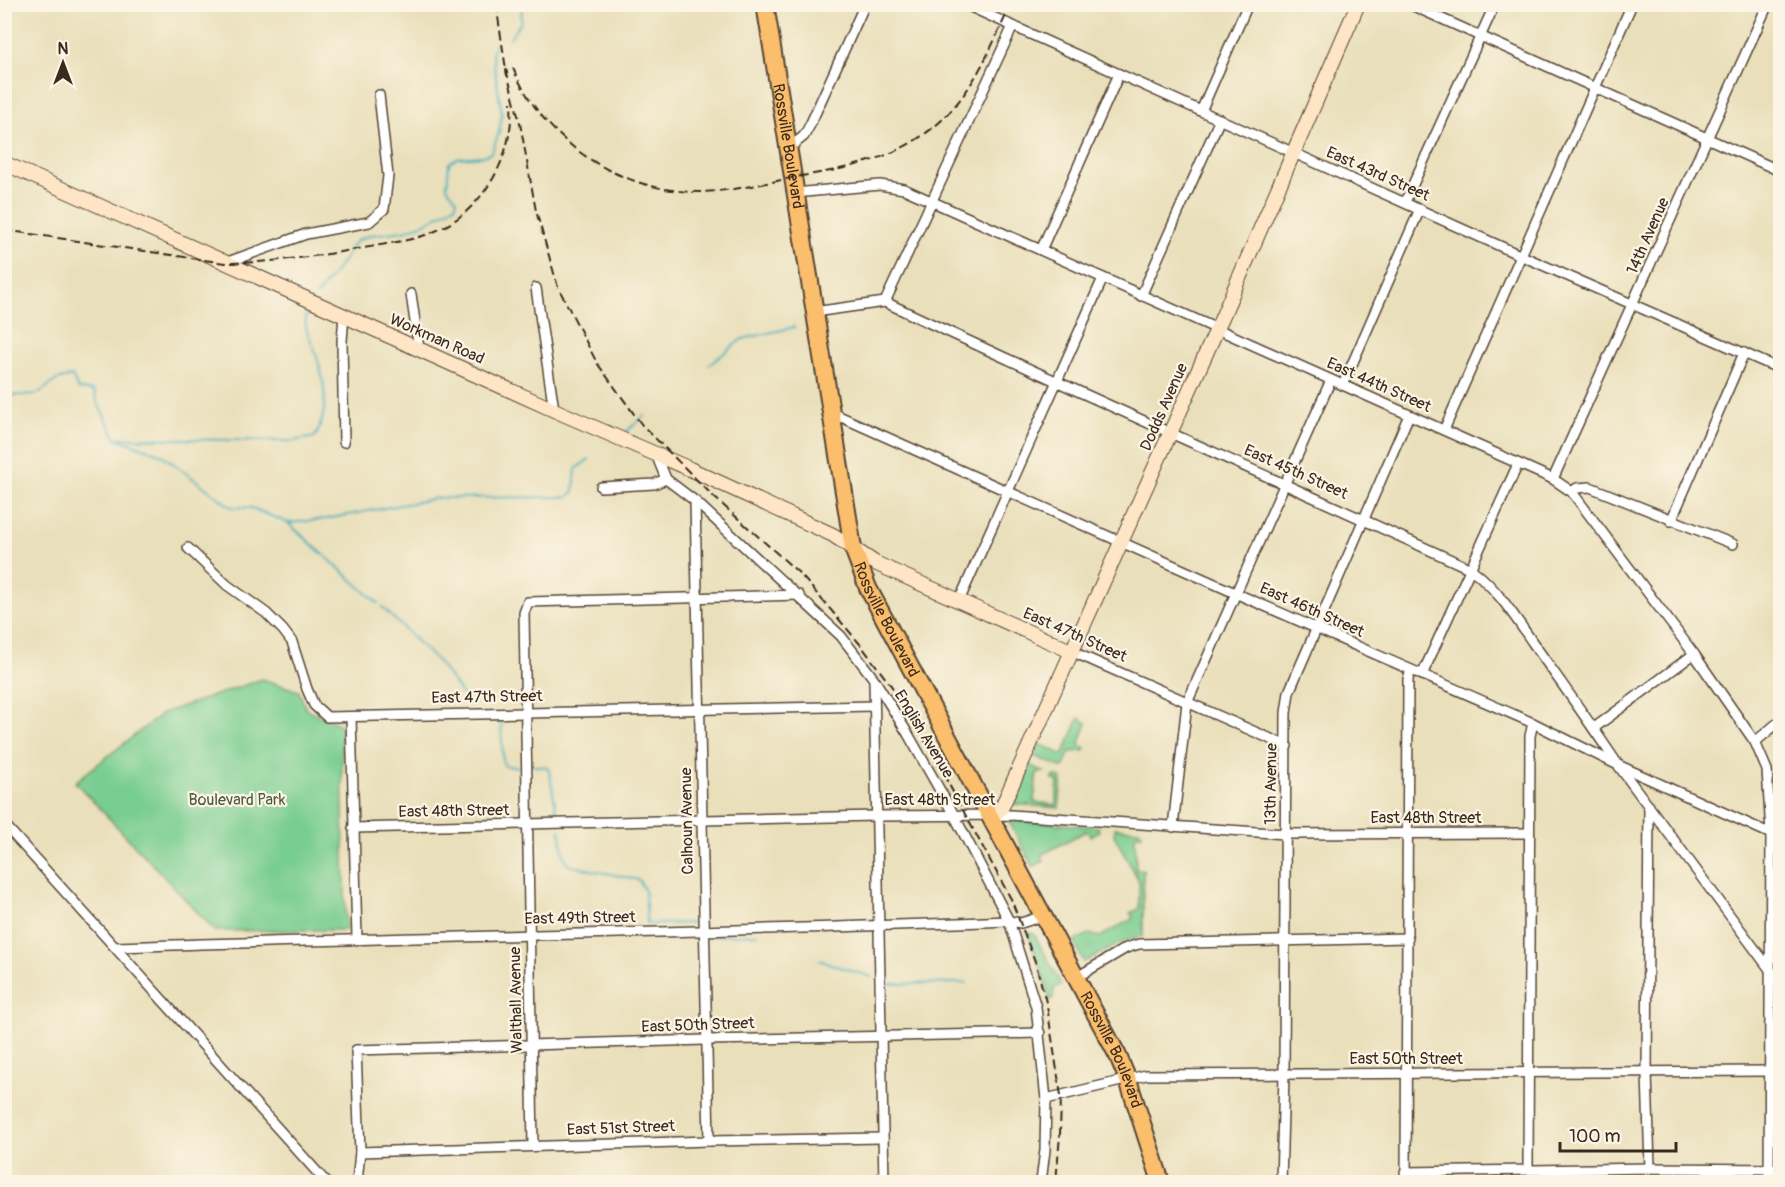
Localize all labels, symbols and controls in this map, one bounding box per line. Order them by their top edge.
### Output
north arrow [33,33,93,93]
text: N [58,39,69,59]
street label: Rossville Boulevard [768,82,808,210]
street label: East 43rd Street [1323,142,1433,206]
street label: 14th Avenue [1622,194,1674,278]
street label: Workman Road [387,309,487,369]
street label: East 44th Street [1324,353,1435,417]
street label: Dodds Avenue [1136,360,1192,454]
street label: East 45th Street [1241,440,1352,504]
street label: Rossville Boulevard [849,559,924,680]
street label: East 46th Street [1257,578,1368,642]
street label: East 47th Street [1020,603,1130,667]
street label: East 47th Street [431,686,543,708]
street label: English Avenue [890,686,958,782]
street label: 13th Avenue [1260,743,1282,825]
street label: Calhoun Avenue [676,767,698,875]
park label: Boulevard Park [189,790,286,810]
street label: East 48th Street [885,790,996,810]
street label: East 48th Street [398,800,510,822]
street label: East 48th Street [1371,808,1482,828]
street label: East 49th Street [524,907,636,929]
street label: Walthall Avenue [505,946,527,1053]
street label: Rossville Boulevard [1075,988,1146,1111]
street label: East 50th Street [641,1013,755,1037]
street label: East 50th Street [1349,1049,1463,1069]
scale bar [1560,1115,1676,1153]
street label: East 51st Street [567,1116,676,1140]
text: 100 m [1569,1125,1621,1148]

